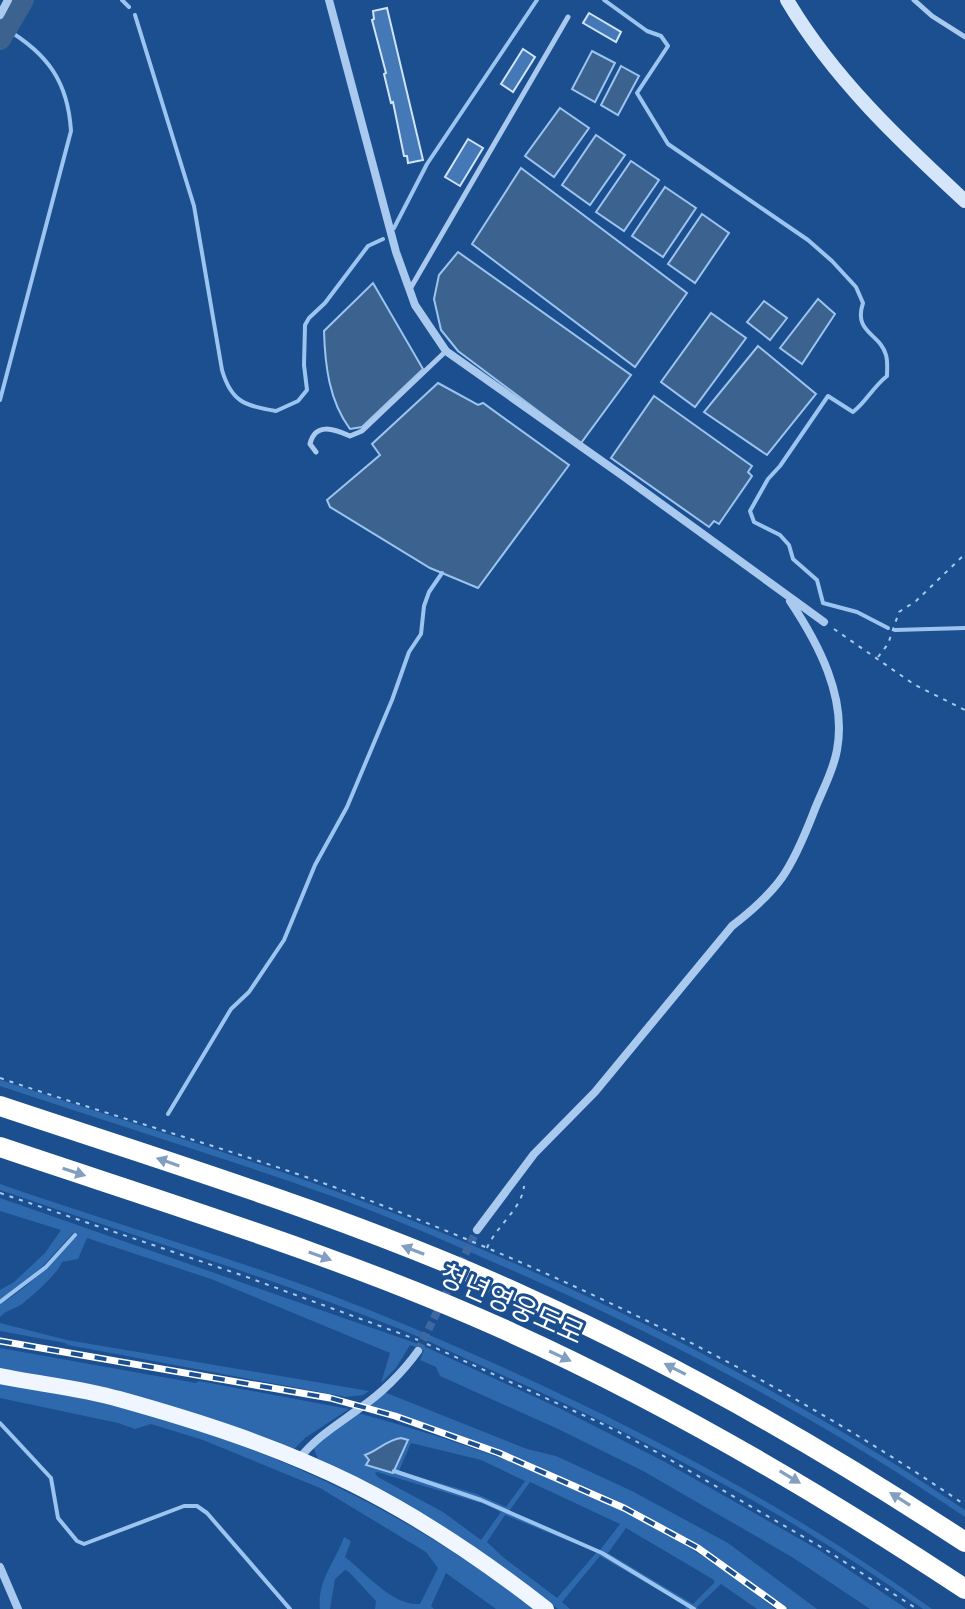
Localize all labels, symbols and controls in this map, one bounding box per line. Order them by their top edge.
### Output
one-way arrow [156,1156,180,1168]
one-way arrow [62,1166,86,1179]
one-way arrow [401,1243,425,1256]
one-way arrow [308,1250,332,1263]
street label: 청년영웅도로 [435,1256,590,1350]
one-way arrow [548,1349,572,1363]
one-way arrow [663,1362,686,1376]
one-way arrow [779,1470,801,1484]
one-way arrow [889,1493,911,1507]

